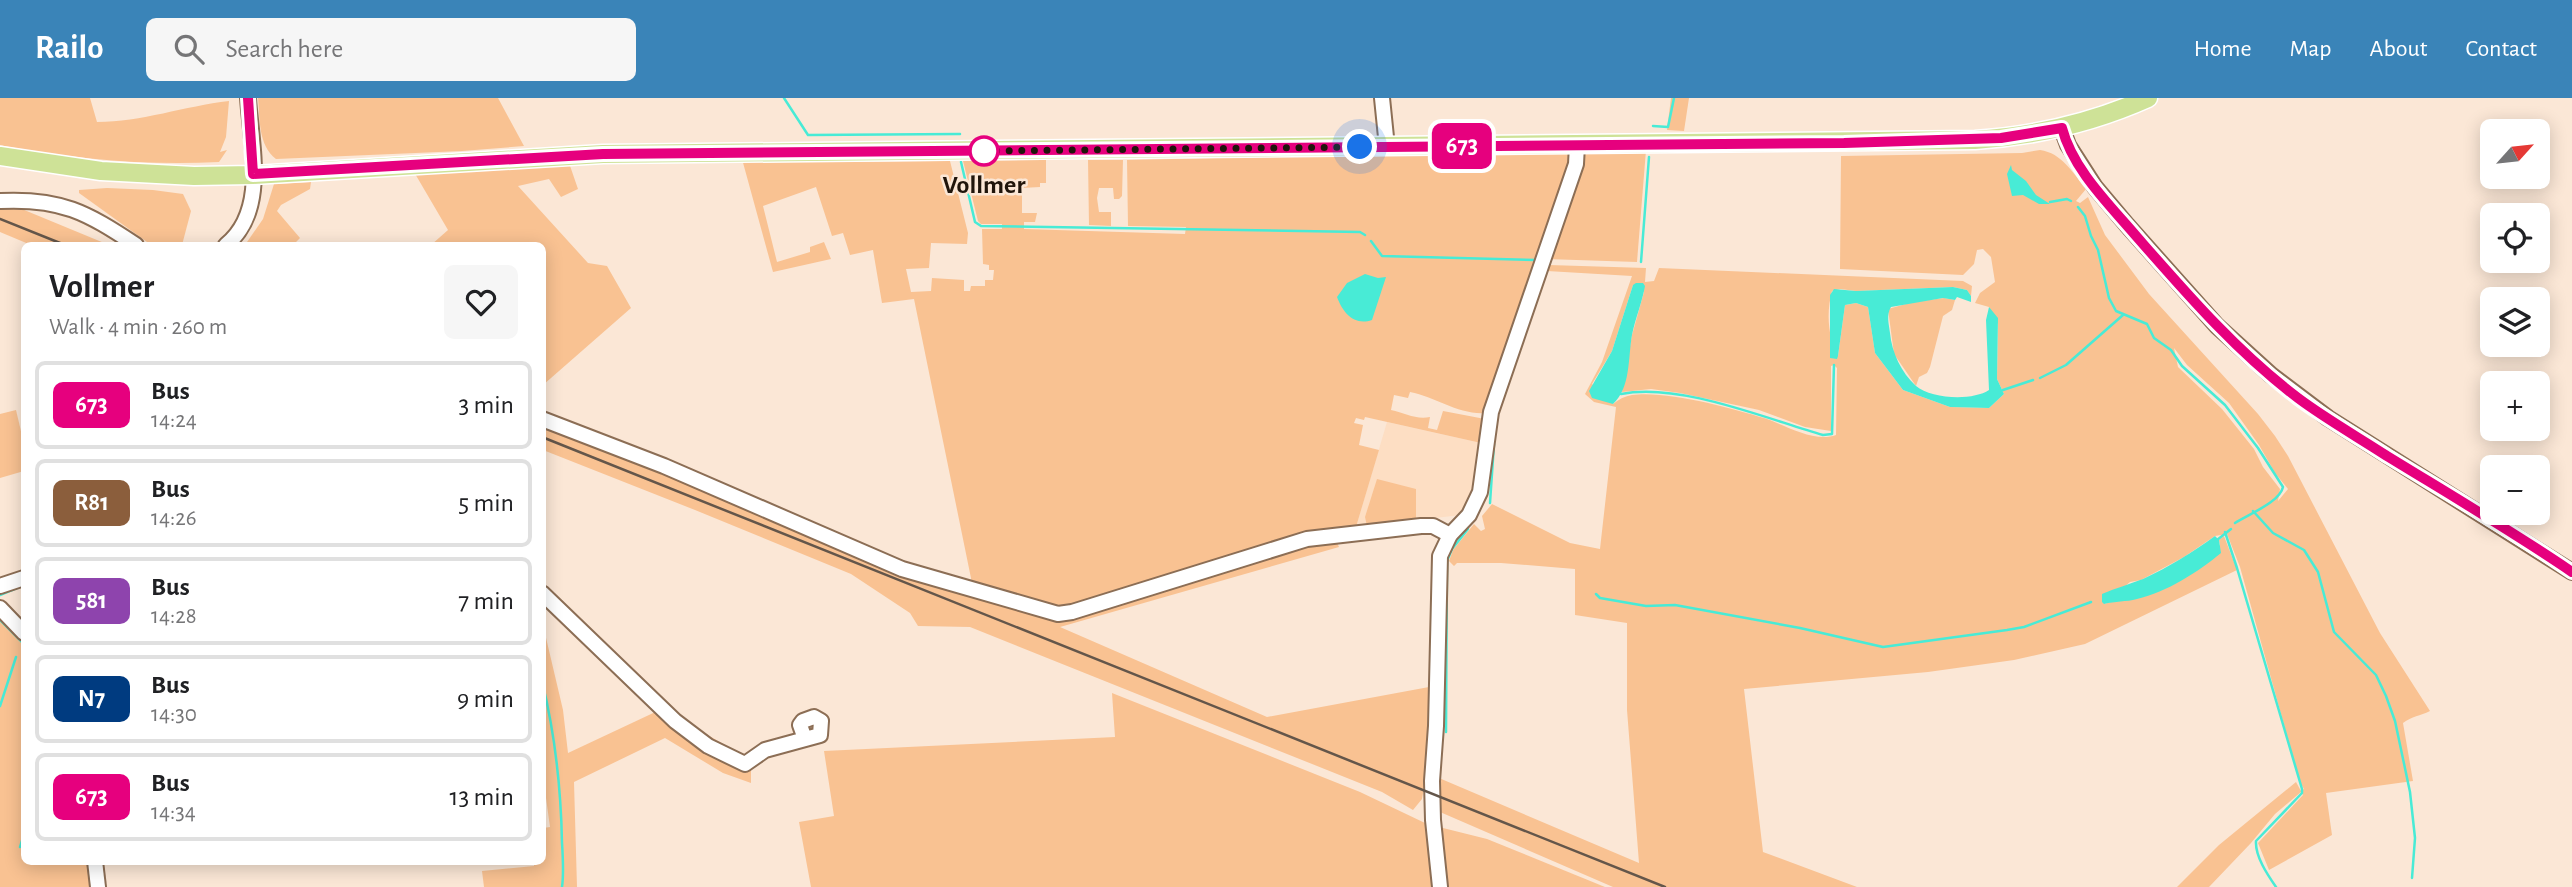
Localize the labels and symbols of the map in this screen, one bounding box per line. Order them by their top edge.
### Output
north arrow [2480,119,2550,189]
line badge: 673 [1422,123,1502,169]
your location [1342,129,1377,164]
marker: Vollmer [969,136,999,166]
place label: Vollmer [943,172,1025,198]

